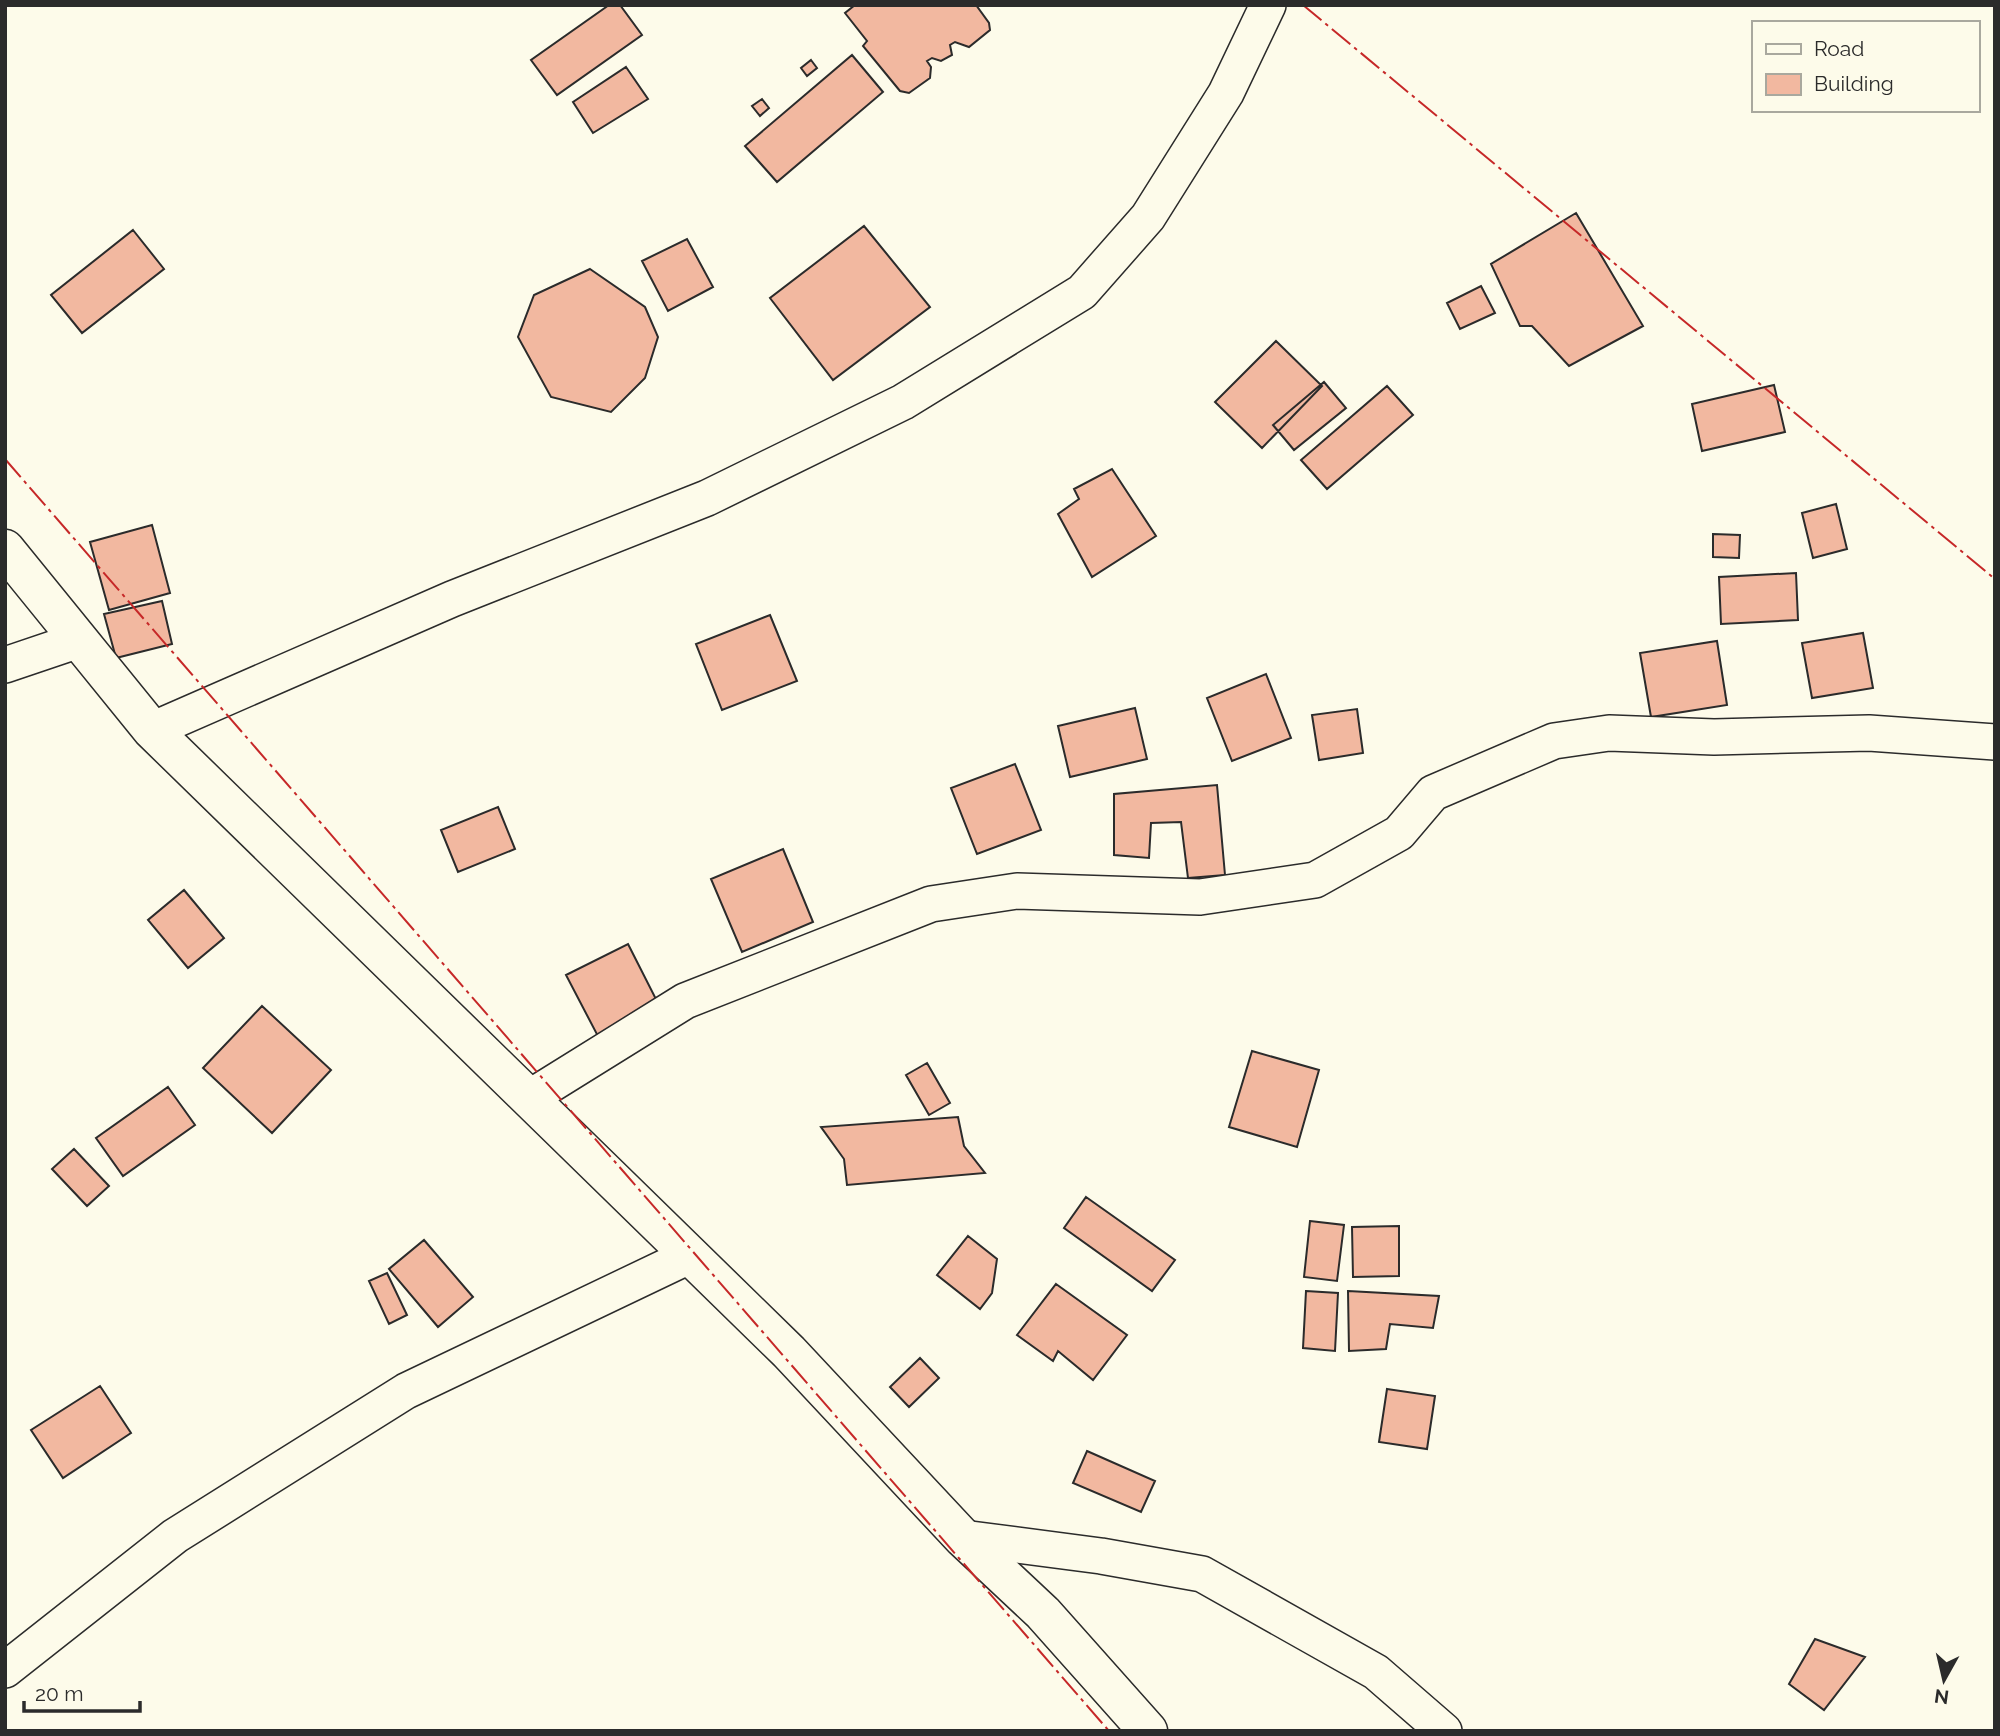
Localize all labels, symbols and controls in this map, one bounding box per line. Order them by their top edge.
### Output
legend [1752,21,1979,112]
text: Road [1814,36,1864,61]
text: Building [1814,71,1894,96]
north arrow [1909,1645,1979,1715]
scale bar [24,1670,140,1714]
text: 20 m [35,1681,83,1706]
text: N [1933,1685,1950,1709]

